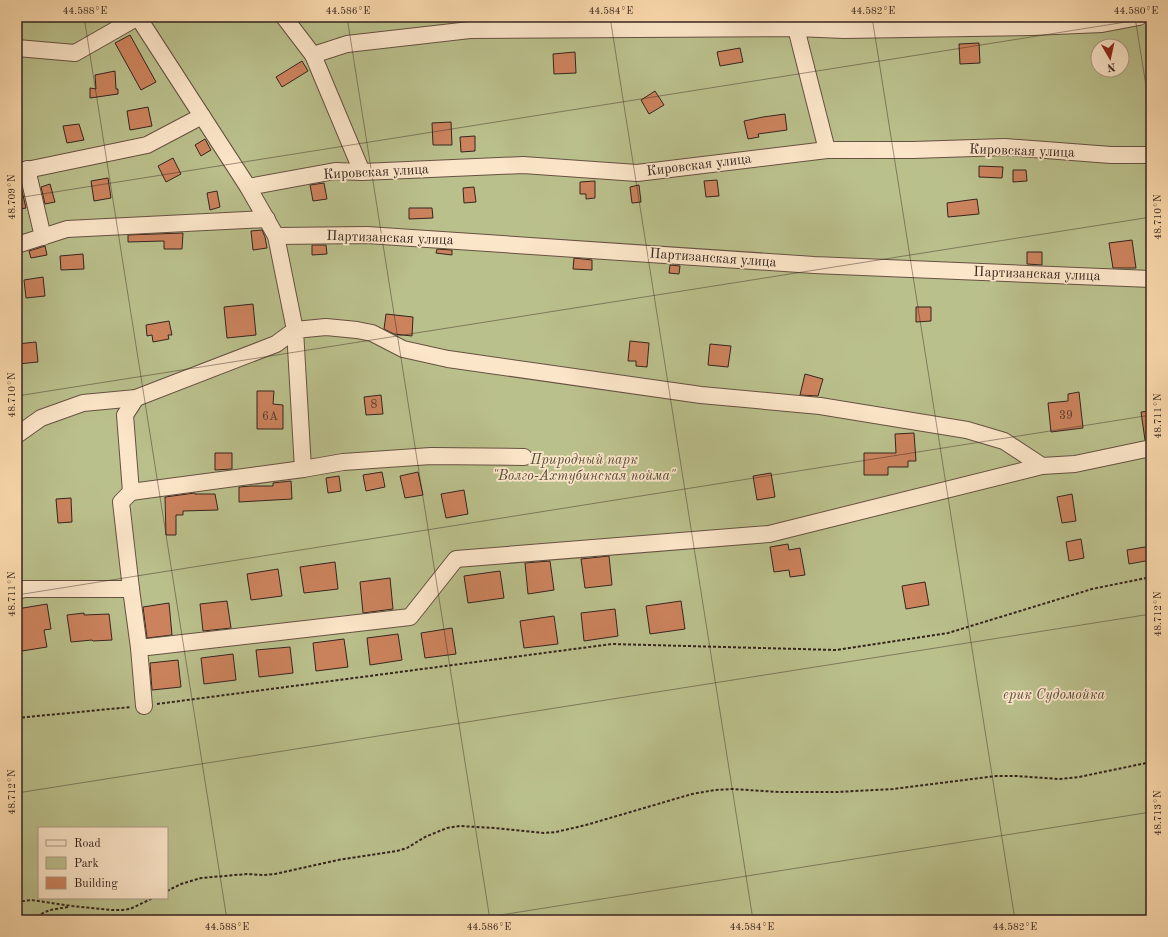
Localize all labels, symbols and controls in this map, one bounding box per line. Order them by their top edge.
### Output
text: 44.588°E [63,6,107,16]
text: 44.586°E [326,6,370,16]
text: 44.584°E [589,6,633,16]
text: 44.582°E [851,6,895,16]
text: 44.580°E [1114,6,1158,16]
north arrow [1090,38,1130,78]
text: N [1106,60,1116,73]
street label: Кировская улица [969,142,1075,160]
street label: Кировская улица [646,152,752,178]
street label: Кировская улица [323,162,429,182]
text: 48.709°N [7,174,17,220]
text: 48.710°N [1153,194,1163,240]
street label: Партизанская улица [326,229,454,247]
street label: Партизанская улица [649,247,777,269]
street label: Партизанская улица [973,265,1101,283]
text: 48.710°N [7,372,17,418]
text: 48.711°N [1153,393,1163,439]
house number: 8 [371,399,378,411]
house number: 39 [1059,410,1073,422]
house number: 6А [262,411,278,423]
park label: Природный парк "Волго-Ахтубинская пойма" [493,453,676,484]
text: 48.711°N [7,571,17,617]
text: 48.712°N [1153,591,1163,637]
park label: ерик Судомойка [1003,688,1105,703]
text: 48.712°N [7,769,17,815]
text: 48.713°N [1153,790,1163,836]
legend [38,827,168,899]
text: Road [74,838,101,850]
text: Park [74,858,99,870]
text: Building [74,878,118,890]
text: 44.588°E [205,922,249,932]
text: 44.586°E [467,922,511,932]
text: 44.584°E [730,922,774,932]
text: 44.582°E [993,922,1037,932]

